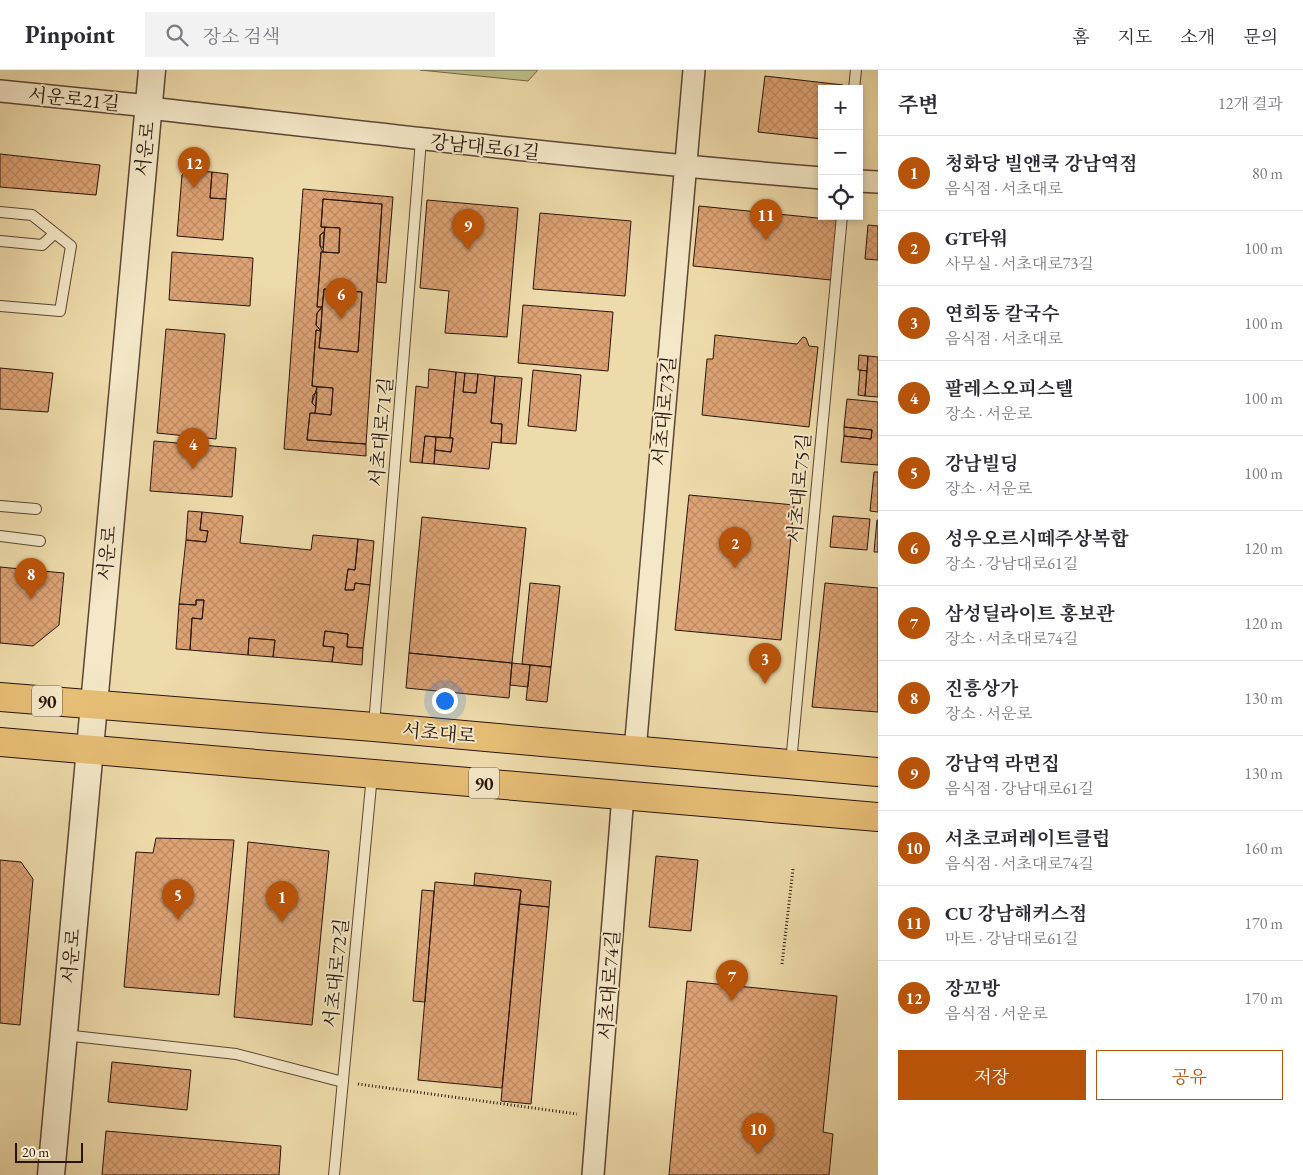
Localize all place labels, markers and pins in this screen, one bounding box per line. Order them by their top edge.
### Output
pin: 12 [178,147,210,188]
pin: 11 [750,199,782,240]
pin: 9 [452,209,484,250]
pin: 6 [325,278,357,319]
pin: 4 [177,428,209,469]
pin: 2 [719,527,751,568]
pin: 8 [15,558,47,599]
pin: 3 [749,643,781,684]
pin: 5 [162,879,194,920]
pin: 1 [266,881,298,922]
pin: 7 [716,960,748,1001]
pin: 10 [742,1113,774,1154]

